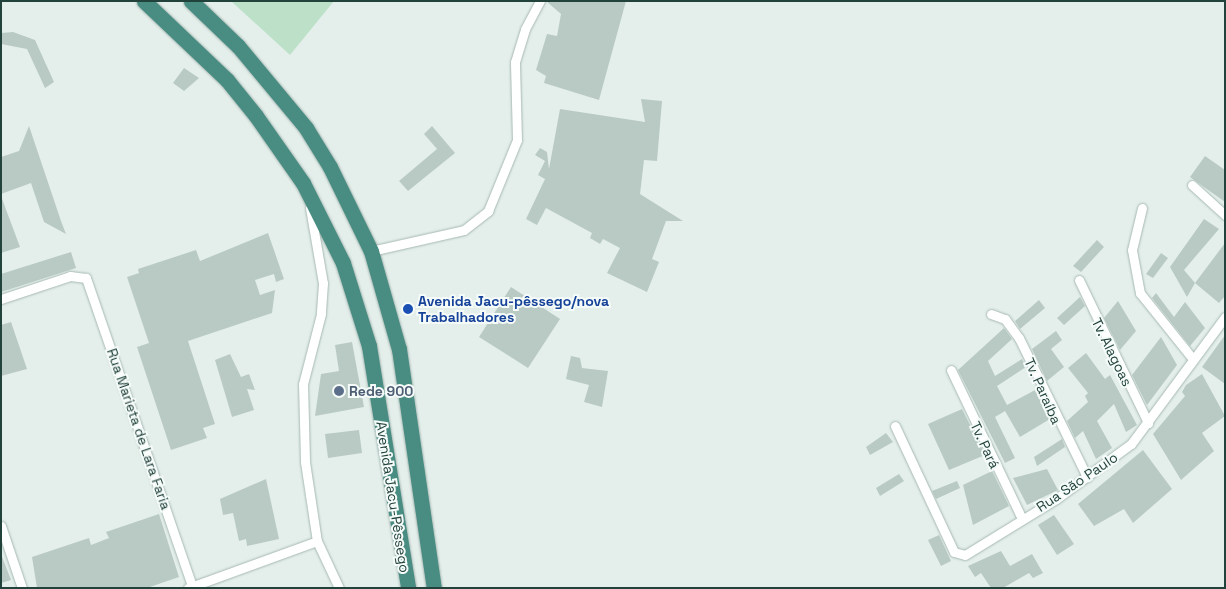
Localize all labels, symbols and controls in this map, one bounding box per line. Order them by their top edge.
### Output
place label: Avenida Jacu-pêssego/nova Trabalhadores [418,293,609,326]
marker: Avenida Jacu-pêssego/nova Trabalhadores [402,303,414,315]
street label: Tv. Alagoas [1088,315,1136,389]
street label: Rua Marieta de Lara Faria [103,346,175,512]
street label: Tv. Paraíba [1021,355,1065,427]
place label: Rede 900 [349,383,413,399]
marker: Rede 900 [333,385,345,397]
street label: Tv. Pará [967,418,1003,472]
street label: Avenida Jacu-Pêssego [373,420,413,574]
street label: Rua São Paulo [1033,449,1121,515]

